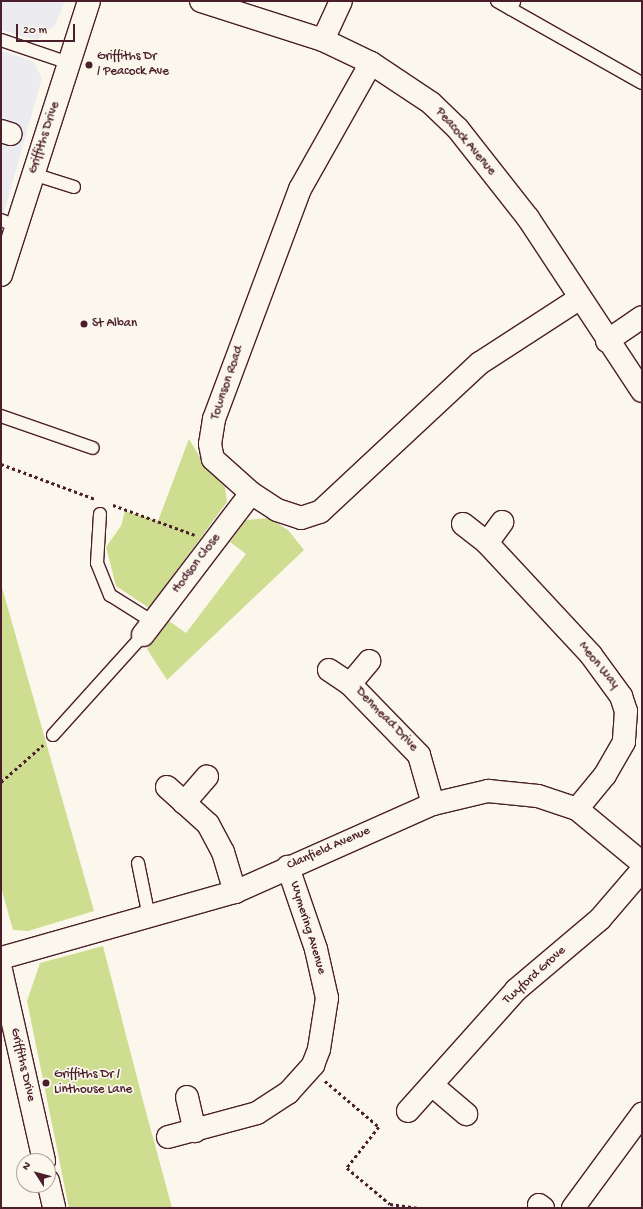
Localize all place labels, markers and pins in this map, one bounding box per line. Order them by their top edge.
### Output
place label: Griffiths Dr / Peacock Ave [97,50,169,81]
marker: Griffiths Dr / Peacock Ave [84,60,94,70]
place label: St Alban [92,316,137,332]
marker: St Alban [79,319,89,329]
place label: Griffiths Dr / Linthouse Lane [54,1068,132,1099]
marker: Griffiths Dr / Linthouse Lane [41,1078,51,1088]

